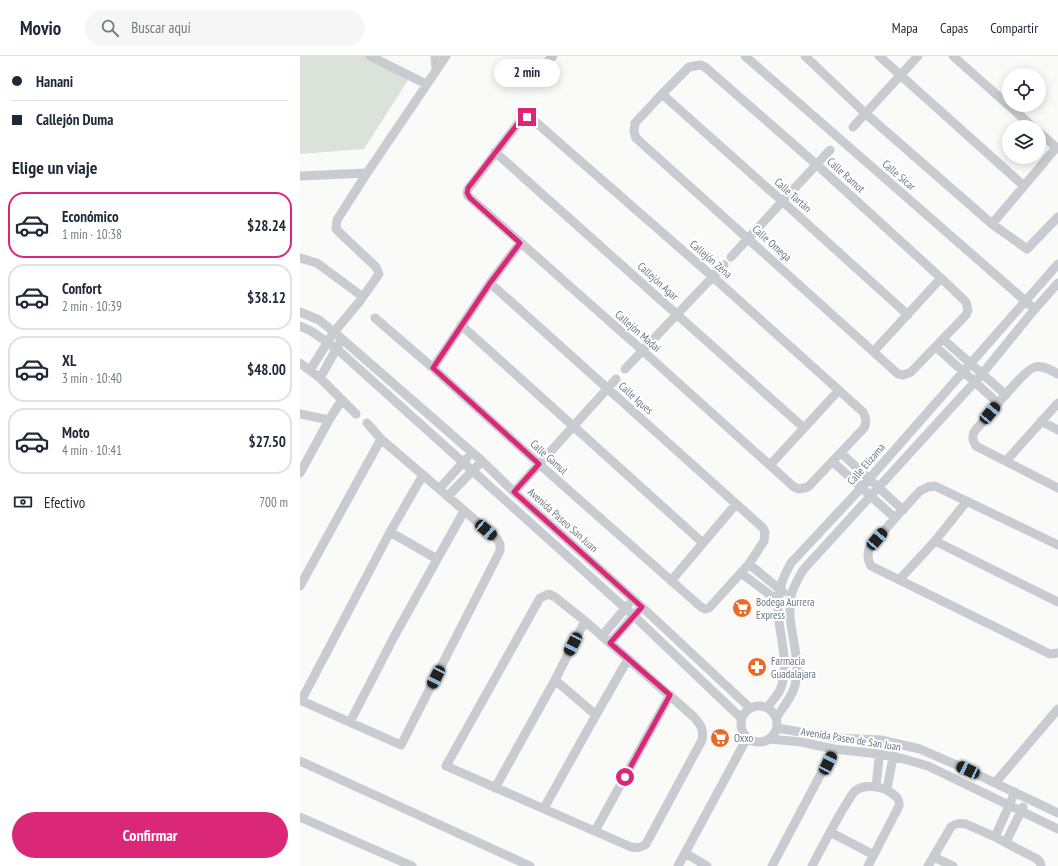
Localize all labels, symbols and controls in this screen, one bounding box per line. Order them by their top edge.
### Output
search box [85,10,365,46]
text: Movio [20,16,61,40]
icon: search [99,17,121,39]
text: Buscar aquí [131,18,191,37]
text: Mapa [892,19,918,37]
text: Capas [940,19,968,37]
text: Compartir [990,19,1038,37]
callout: 2 min [494,59,560,87]
text: 2 min [514,64,540,81]
map controls [1002,68,1046,164]
button: locate [1002,68,1046,112]
text: Hanani [36,72,73,91]
route end [518,108,536,126]
text: Callejón Duma [36,110,113,129]
button: layers [1002,120,1046,164]
street label: Calle Ramot [824,154,868,196]
text: Elige un viaje [12,156,97,179]
street label: Calle Sicar [879,157,919,193]
street label: Calle Tartán [772,175,814,215]
icon: car [14,207,50,243]
text: Económico [62,207,119,226]
text: $28.24 [247,216,286,235]
street label: Calle Omega [749,222,795,264]
text: 1 min · 10:38 [62,226,122,243]
street label: Callejón Zena [687,237,735,281]
street label: Callejón Agar [635,259,681,303]
icon: car [14,279,50,315]
text: Confort [62,279,102,298]
text: $38.12 [247,288,286,307]
text: 2 min · 10:39 [62,298,122,315]
street label: Callejón Madai [612,307,664,355]
icon: car [14,351,50,387]
text: XL [62,351,76,370]
text: $48.00 [247,360,286,379]
text: 3 min · 10:40 [62,370,122,387]
street label: Calle Iques [616,379,656,417]
car [978,400,1002,426]
icon: car [14,423,50,459]
text: Moto [62,423,90,442]
text: $27.50 [248,432,286,451]
street label: Calle Gamul [527,437,571,478]
street label: Calle Elizama [844,440,888,488]
text: 4 min · 10:41 [62,442,122,459]
street label: Avenida Paseo San Juan [525,485,601,555]
icon: cash [12,491,34,513]
text: Efectivo [44,493,85,512]
text: 700 m [259,494,288,511]
car [473,518,499,542]
car [865,526,889,552]
place label: Bodega Aurrera Express [756,595,814,622]
supermarket icon: Bodega Aurrera Express [731,597,753,619]
car [562,631,584,657]
place label: Farmacia Guadalajara [771,654,816,681]
pharmacy icon: Farmacia Guadalajara [746,656,768,678]
car [425,664,447,690]
street label: Avenida Paseo de San Juan [800,724,902,754]
supermarket icon: Oxxo [709,727,731,749]
place label: Oxxo [734,731,753,745]
car [817,750,839,776]
car [955,759,981,781]
route start [616,768,634,786]
button: Confirmar [12,812,288,858]

